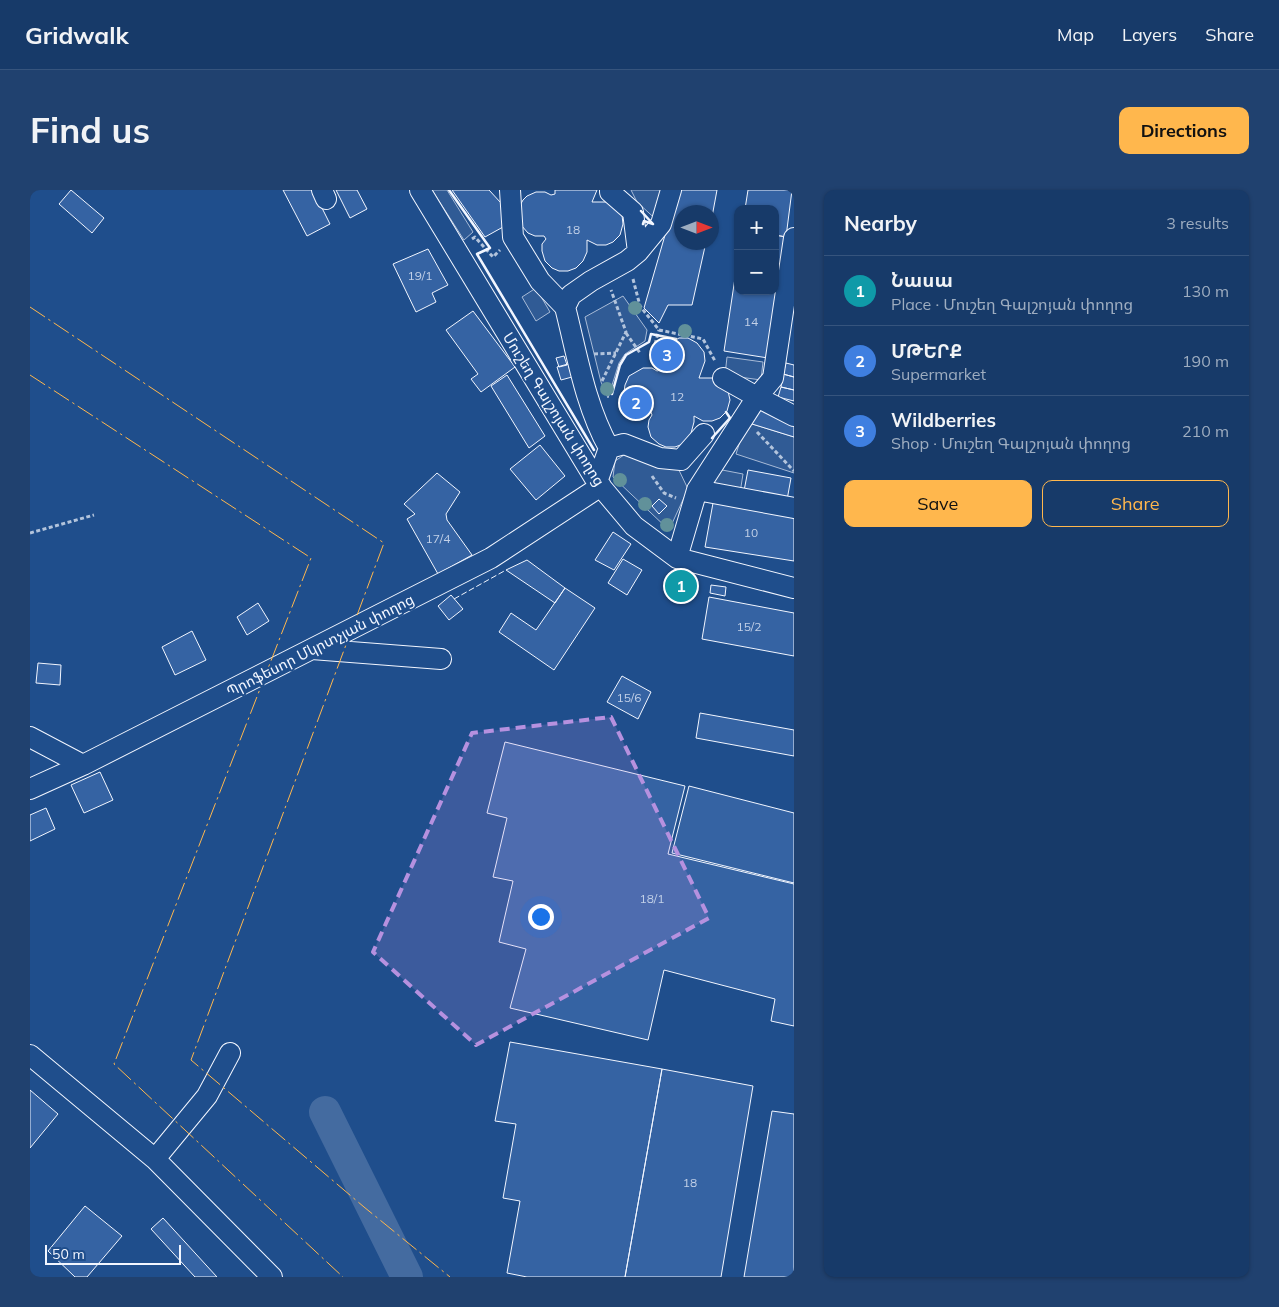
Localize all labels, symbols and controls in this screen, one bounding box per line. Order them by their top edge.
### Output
text: Gridwalk [25,20,129,50]
text: Map [1057,23,1094,46]
text: Layers [1122,23,1177,46]
text: Share [1205,23,1254,46]
button: Directions [1119,107,1249,154]
text: Find us [30,108,150,152]
north arrow [674,205,719,250]
map controls [734,205,779,295]
button: + [734,205,779,250]
text: Nearby [844,210,917,236]
text: 3 results [1166,213,1229,233]
house number: 18 [566,222,580,237]
button: − [734,250,779,295]
house number: 19/1 [407,268,433,283]
text: Նասա [891,268,953,292]
text: 1 [855,281,865,301]
text: 130 m [1182,281,1229,301]
text: Place · Մուշեղ Գալշոյան փողոց [891,294,1133,314]
house number: 14 [744,314,758,329]
street label: Մուշեղ Գալշոյան փողոց [499,329,609,489]
pin: 3 [651,336,683,374]
text: ՄԹԵՐՔ [891,339,962,363]
text: 2 [855,351,865,371]
text: 190 m [1182,351,1229,371]
text: Supermarket [891,364,986,384]
pin: 2 [620,384,652,422]
house number: 12 [670,389,684,404]
text: Wildberries [891,408,996,432]
text: 3 [855,421,865,441]
text: 210 m [1182,421,1229,441]
text: Shop · Մուշեղ Գալշոյան փողոց [891,433,1131,453]
button: Save [844,480,1032,527]
button: Share [1042,480,1229,527]
house number: 10 [744,525,758,540]
house number: 17/4 [425,531,451,546]
pin: 1 [665,567,697,605]
street label: Պրոֆեսոր Մկրտչյան փողոց [223,589,417,701]
house number: 15/2 [736,619,762,634]
house number: 15/6 [616,690,642,705]
house number: 18/1 [639,891,665,906]
your location [528,904,554,930]
house number: 18 [683,1175,697,1190]
scale bar [45,1242,181,1265]
text: 50 m [52,1245,85,1263]

